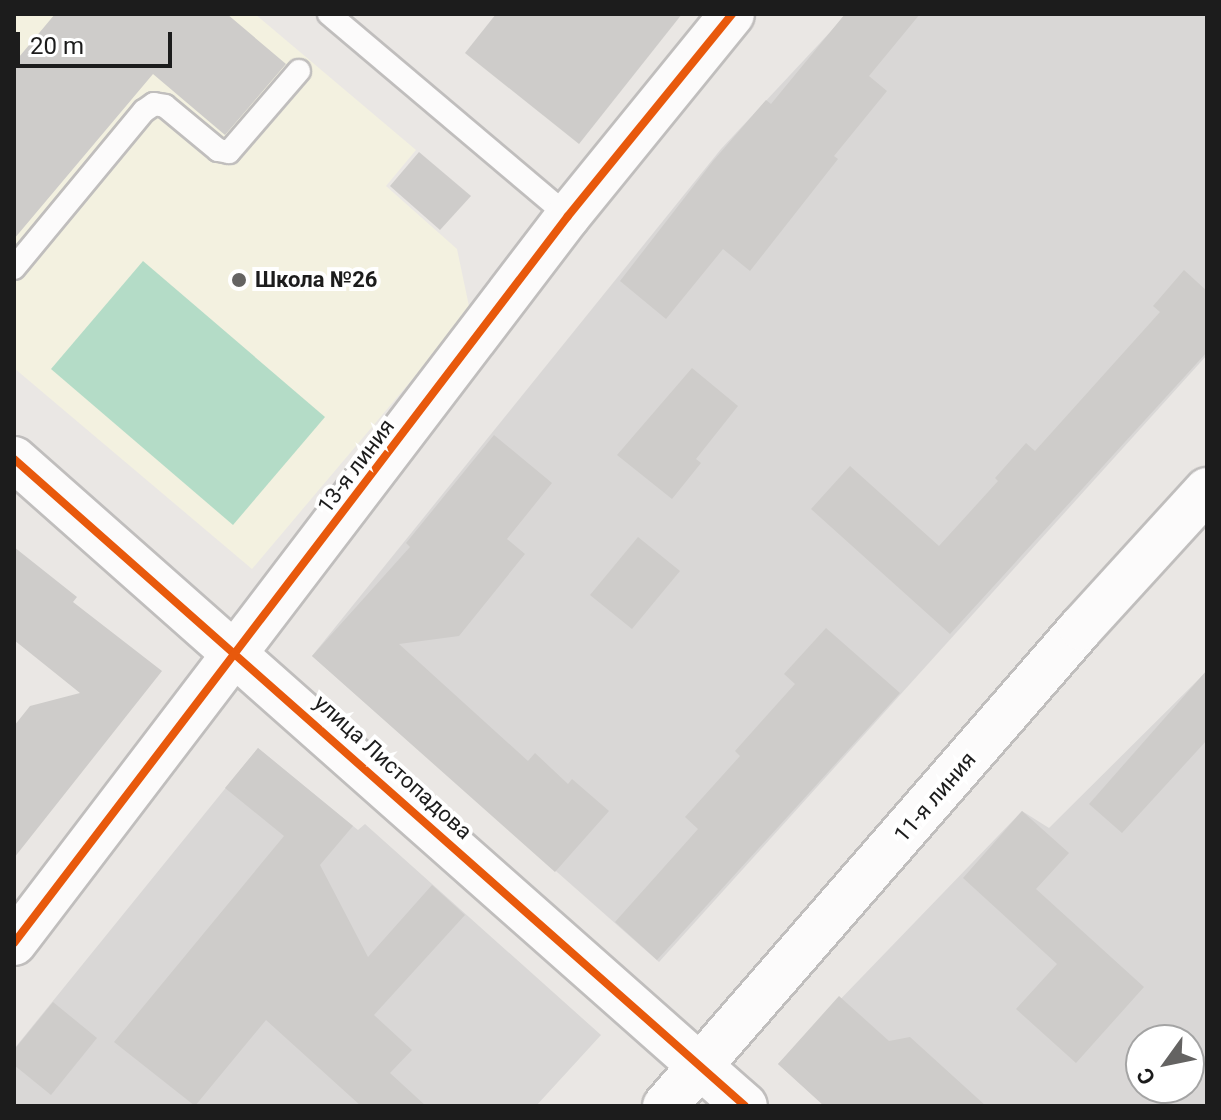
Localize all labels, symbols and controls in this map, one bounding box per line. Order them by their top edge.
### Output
scale bar [20,16,176,66]
text: 20 m [30,32,84,60]
place label: Школа №26 [255,267,377,293]
marker: Школа №26 [230,271,248,289]
street label: 13-я линия [312,414,400,518]
street label: улица Листопадова [309,689,477,845]
street label: 11-я линия [889,746,981,848]
north arrow [1125,1024,1205,1104]
text: С [1132,1063,1161,1089]

